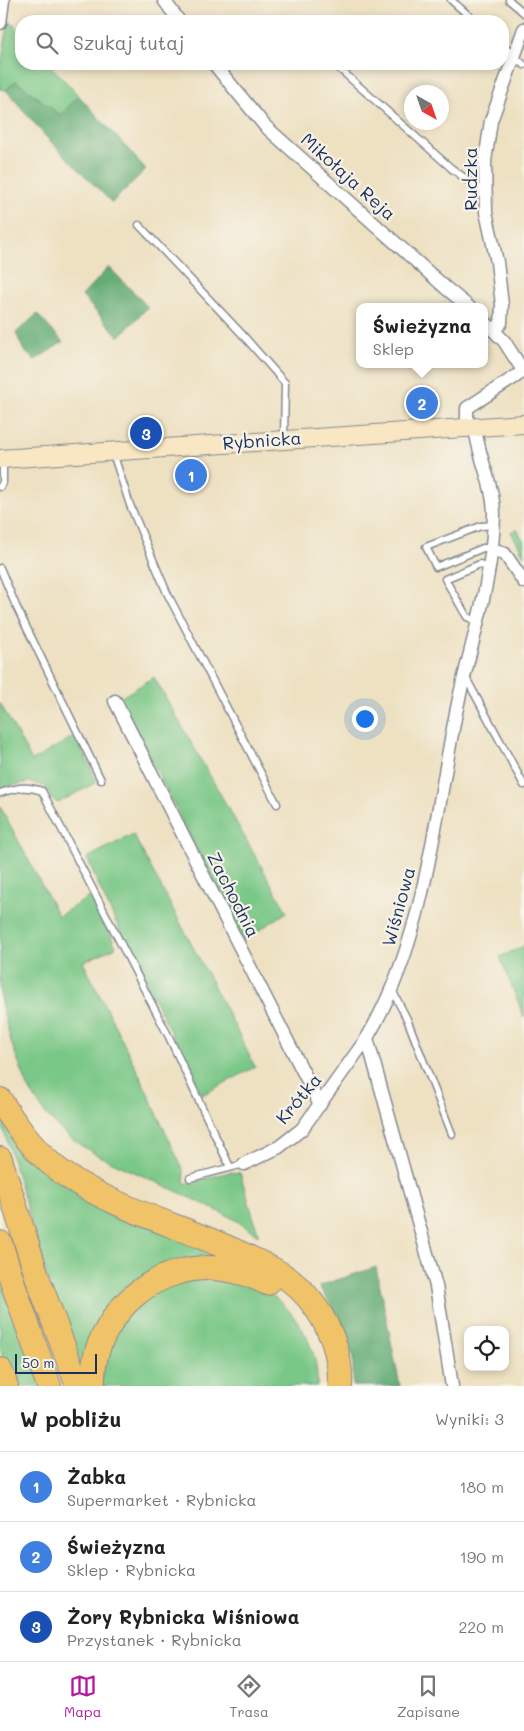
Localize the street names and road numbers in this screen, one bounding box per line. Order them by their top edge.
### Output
street label: Mikołaja Reja [296,127,401,225]
street label: Rudzka [458,147,482,211]
street label: Rybnicka [222,425,302,455]
street label: Zachodnia [202,848,266,941]
street label: Wiśniowa [376,864,420,949]
street label: Krótka [270,1068,326,1129]

